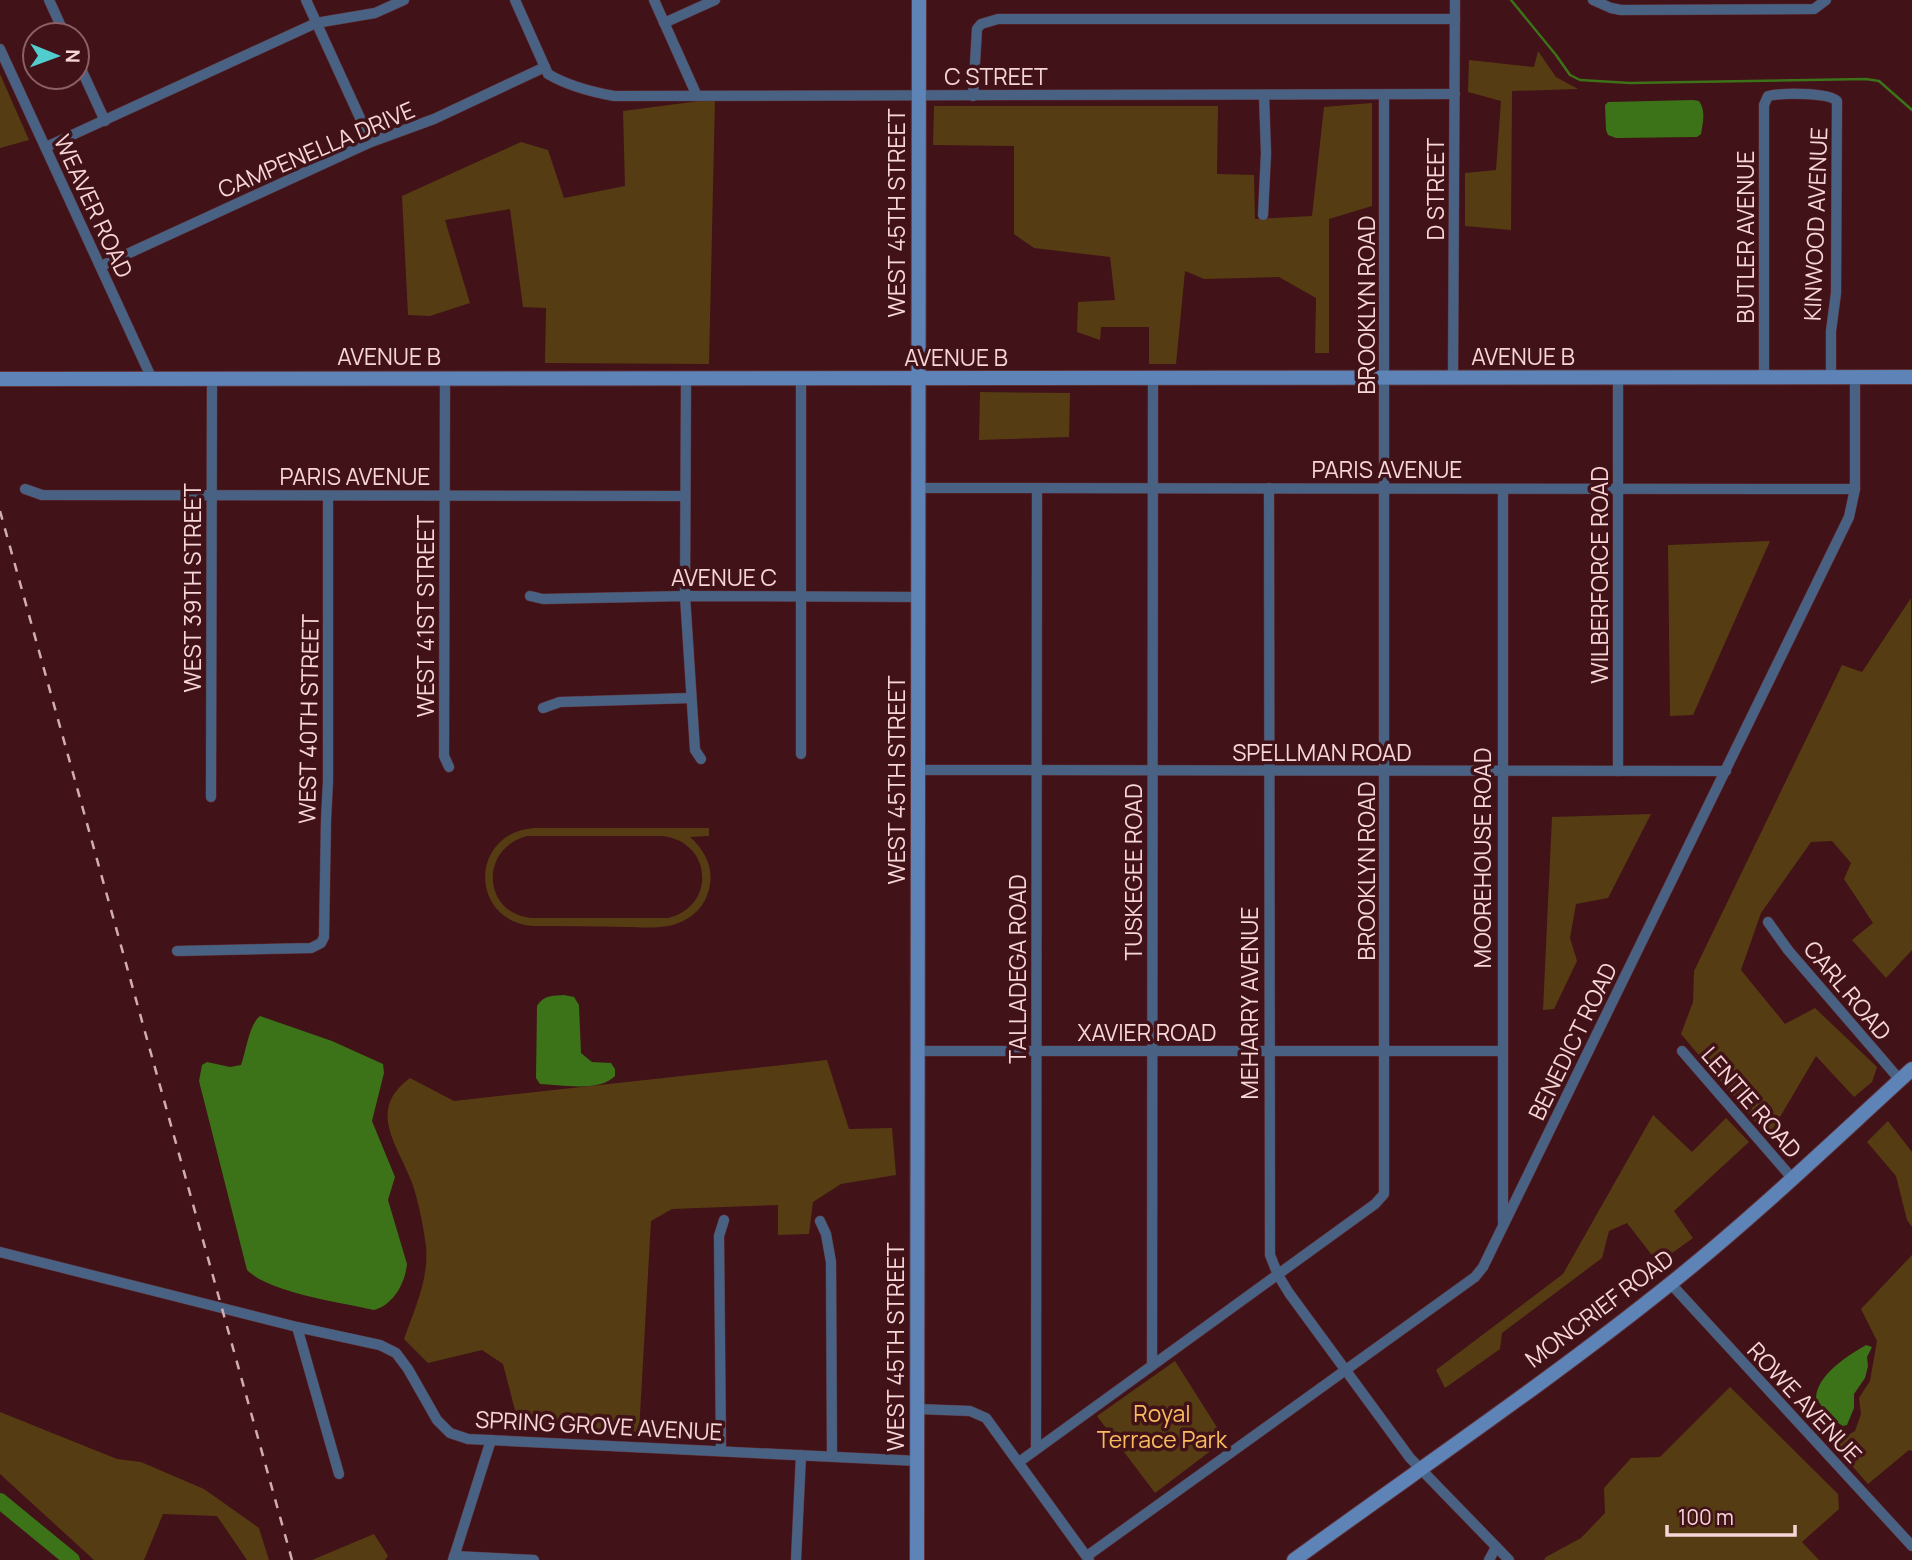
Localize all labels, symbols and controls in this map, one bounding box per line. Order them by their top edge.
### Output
north arrow [21,21,91,91]
text: N [60,49,86,63]
street label: C STREET [944,60,1048,92]
street label: CAMPENELLA DRIVE [213,93,419,205]
street label: WEST 45TH STREET [880,108,912,318]
street label: KINWOOD AVENUE [1796,126,1834,322]
street label: WEAVER ROAD [47,129,141,283]
street label: D STREET [1419,138,1451,240]
street label: BUTLER AVENUE [1729,151,1761,323]
street label: BROOKLYN ROAD [1350,216,1382,394]
street label: AVENUE B [337,340,441,372]
street label: AVENUE B [1471,340,1575,372]
street label: AVENUE B [904,341,1008,373]
street label: PARIS AVENUE [1312,453,1462,485]
street label: PARIS AVENUE [280,460,430,492]
street label: WILBERFORCE ROAD [1583,466,1615,684]
street label: WEST 39TH STREET [176,483,208,693]
street label: WEST 41ST STREET [409,514,441,717]
street label: AVENUE C [671,561,777,593]
street label: WEST 40TH STREET [290,614,326,824]
street label: WEST 45TH STREET [880,675,912,885]
street label: SPELLMAN ROAD [1232,736,1412,768]
street label: MOOREHOUSE ROAD [1466,748,1498,968]
street label: BROOKLYN ROAD [1350,782,1382,960]
street label: TUSKEGEE ROAD [1117,783,1149,961]
street label: TALLADEGA ROAD [1001,874,1033,1064]
street label: MEHARRY AVENUE [1233,907,1265,1099]
street label: CARL ROAD [1797,933,1899,1047]
street label: BENEDICT ROAD [1520,957,1624,1125]
street label: XAVIER ROAD [1077,1016,1217,1048]
street label: LENTIE ROAD [1695,1039,1809,1165]
street label: WEST 45TH STREET [879,1242,911,1452]
street label: MONCRIEF ROAD [1518,1242,1680,1374]
street label: ROWE AVENUE [1741,1335,1869,1469]
park label: Royal Terrace Park [1097,1397,1228,1455]
street label: SPRING GROVE AVENUE [474,1403,724,1447]
scale bar [1667,1494,1795,1538]
text: 100 m [1678,1503,1734,1531]

